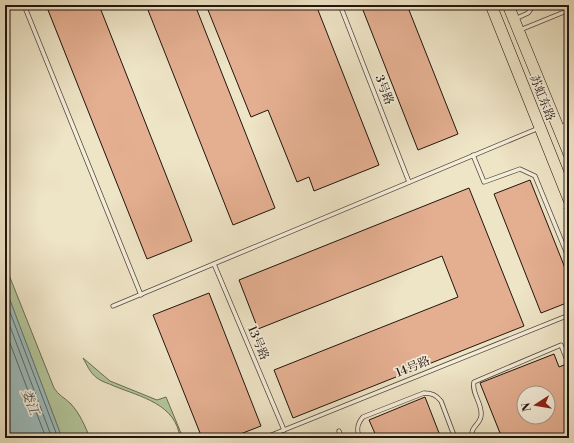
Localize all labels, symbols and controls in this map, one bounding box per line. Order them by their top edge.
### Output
street label: 3号路 [372,73,396,107]
street label: 苏虹东路 [526,73,558,123]
street label: 13号路 [244,324,272,362]
street label: 14号路 [394,353,432,381]
north arrow [516,385,556,425]
water label: 娄江 [18,387,43,419]
text: N [519,401,535,413]

